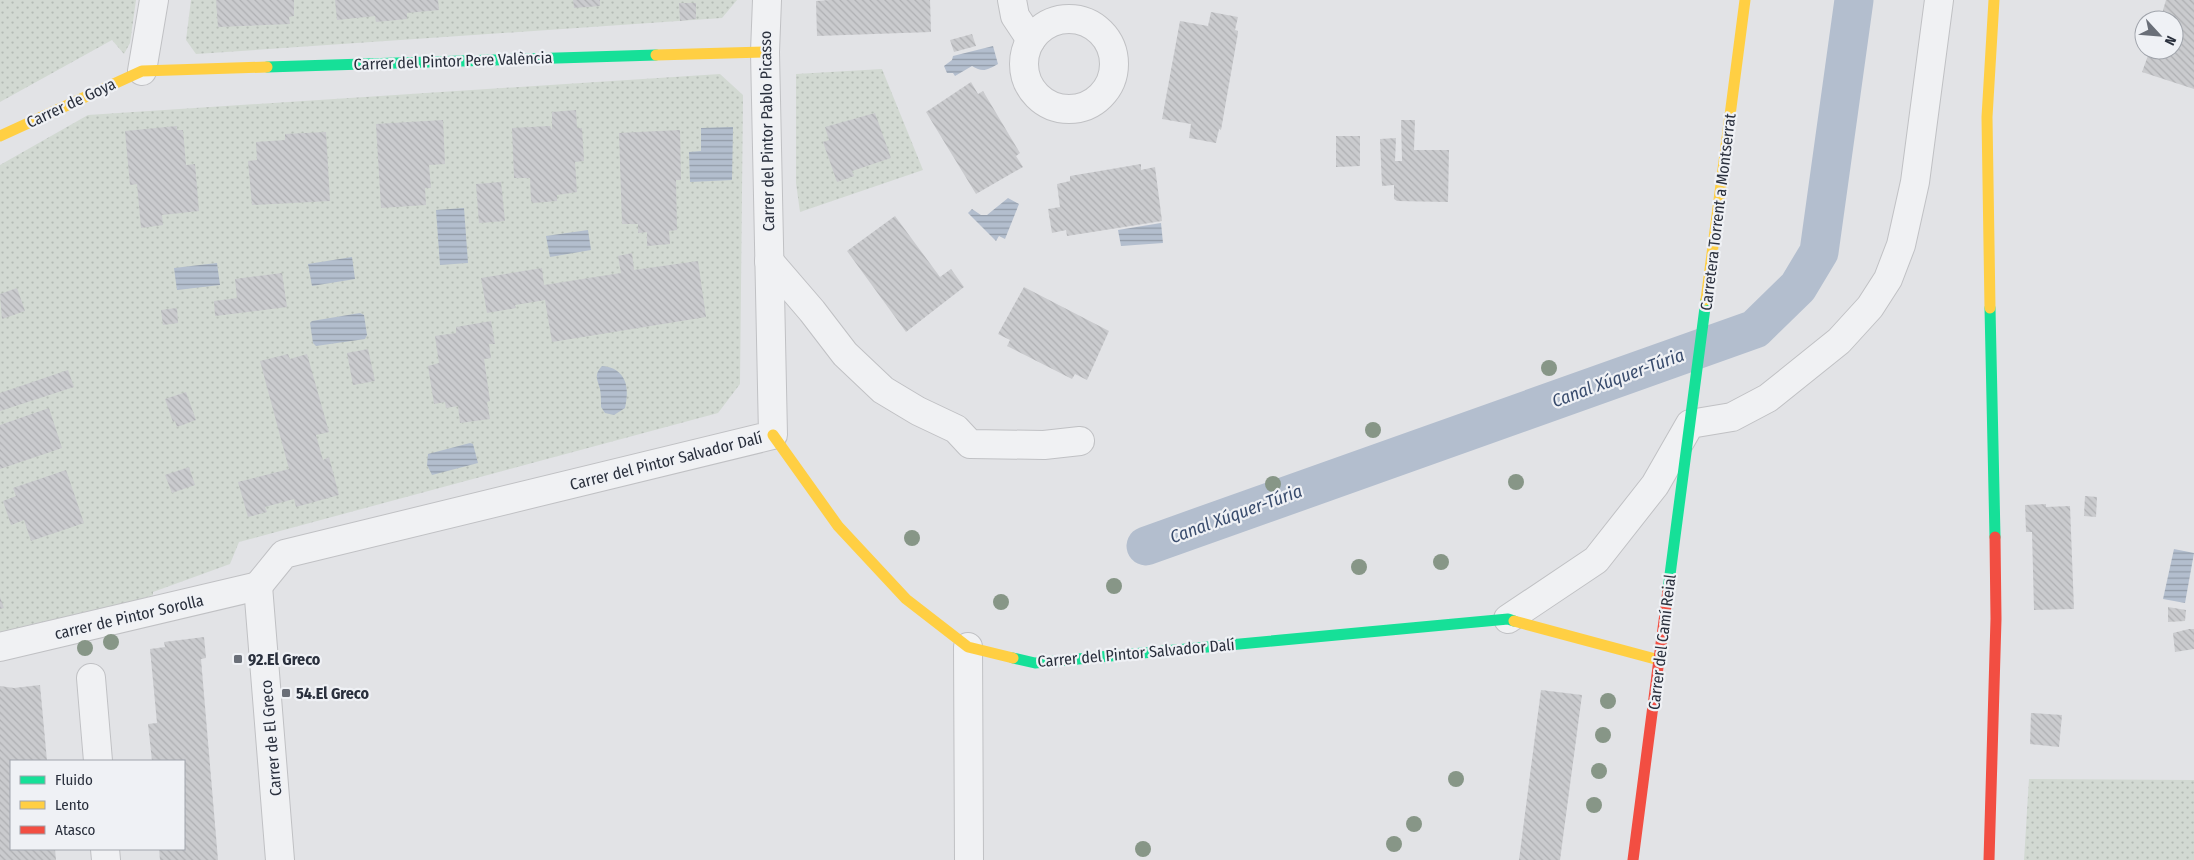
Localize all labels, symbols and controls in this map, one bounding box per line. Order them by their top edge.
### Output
north arrow [2134,10,2184,60]
street label: Carrer del Pintor Pablo Picasso [756,30,778,232]
text: N [2161,33,2180,48]
street label: Carrer del Pintor Pere València [353,48,553,74]
street label: Carrer de Goya [23,74,119,132]
street label: Carretera Torrent a Montserrat [1696,112,1740,312]
water label: Canal Xúquer-Túria [1549,344,1687,412]
street label: Carrer del Pintor Salvador Dalí [568,428,764,494]
water label: Canal Xúquer-Túria [1167,480,1305,548]
street label: Carrer del Camí Reial [1644,573,1680,711]
street label: carrer de Pintor Sorolla [53,591,206,643]
street label: Carrer del Pintor Salvador Dalí [1037,635,1235,671]
place label: 92.El Greco [248,650,321,669]
marker: 92.El Greco [232,653,244,665]
street label: Carrer de El Greco [256,679,286,797]
place label: 54.El Greco [296,684,369,703]
marker: 54.El Greco [280,687,292,699]
legend [10,760,185,850]
text: Fluido [55,771,93,789]
text: Lento [55,796,89,814]
text: Atasco [55,821,95,839]

